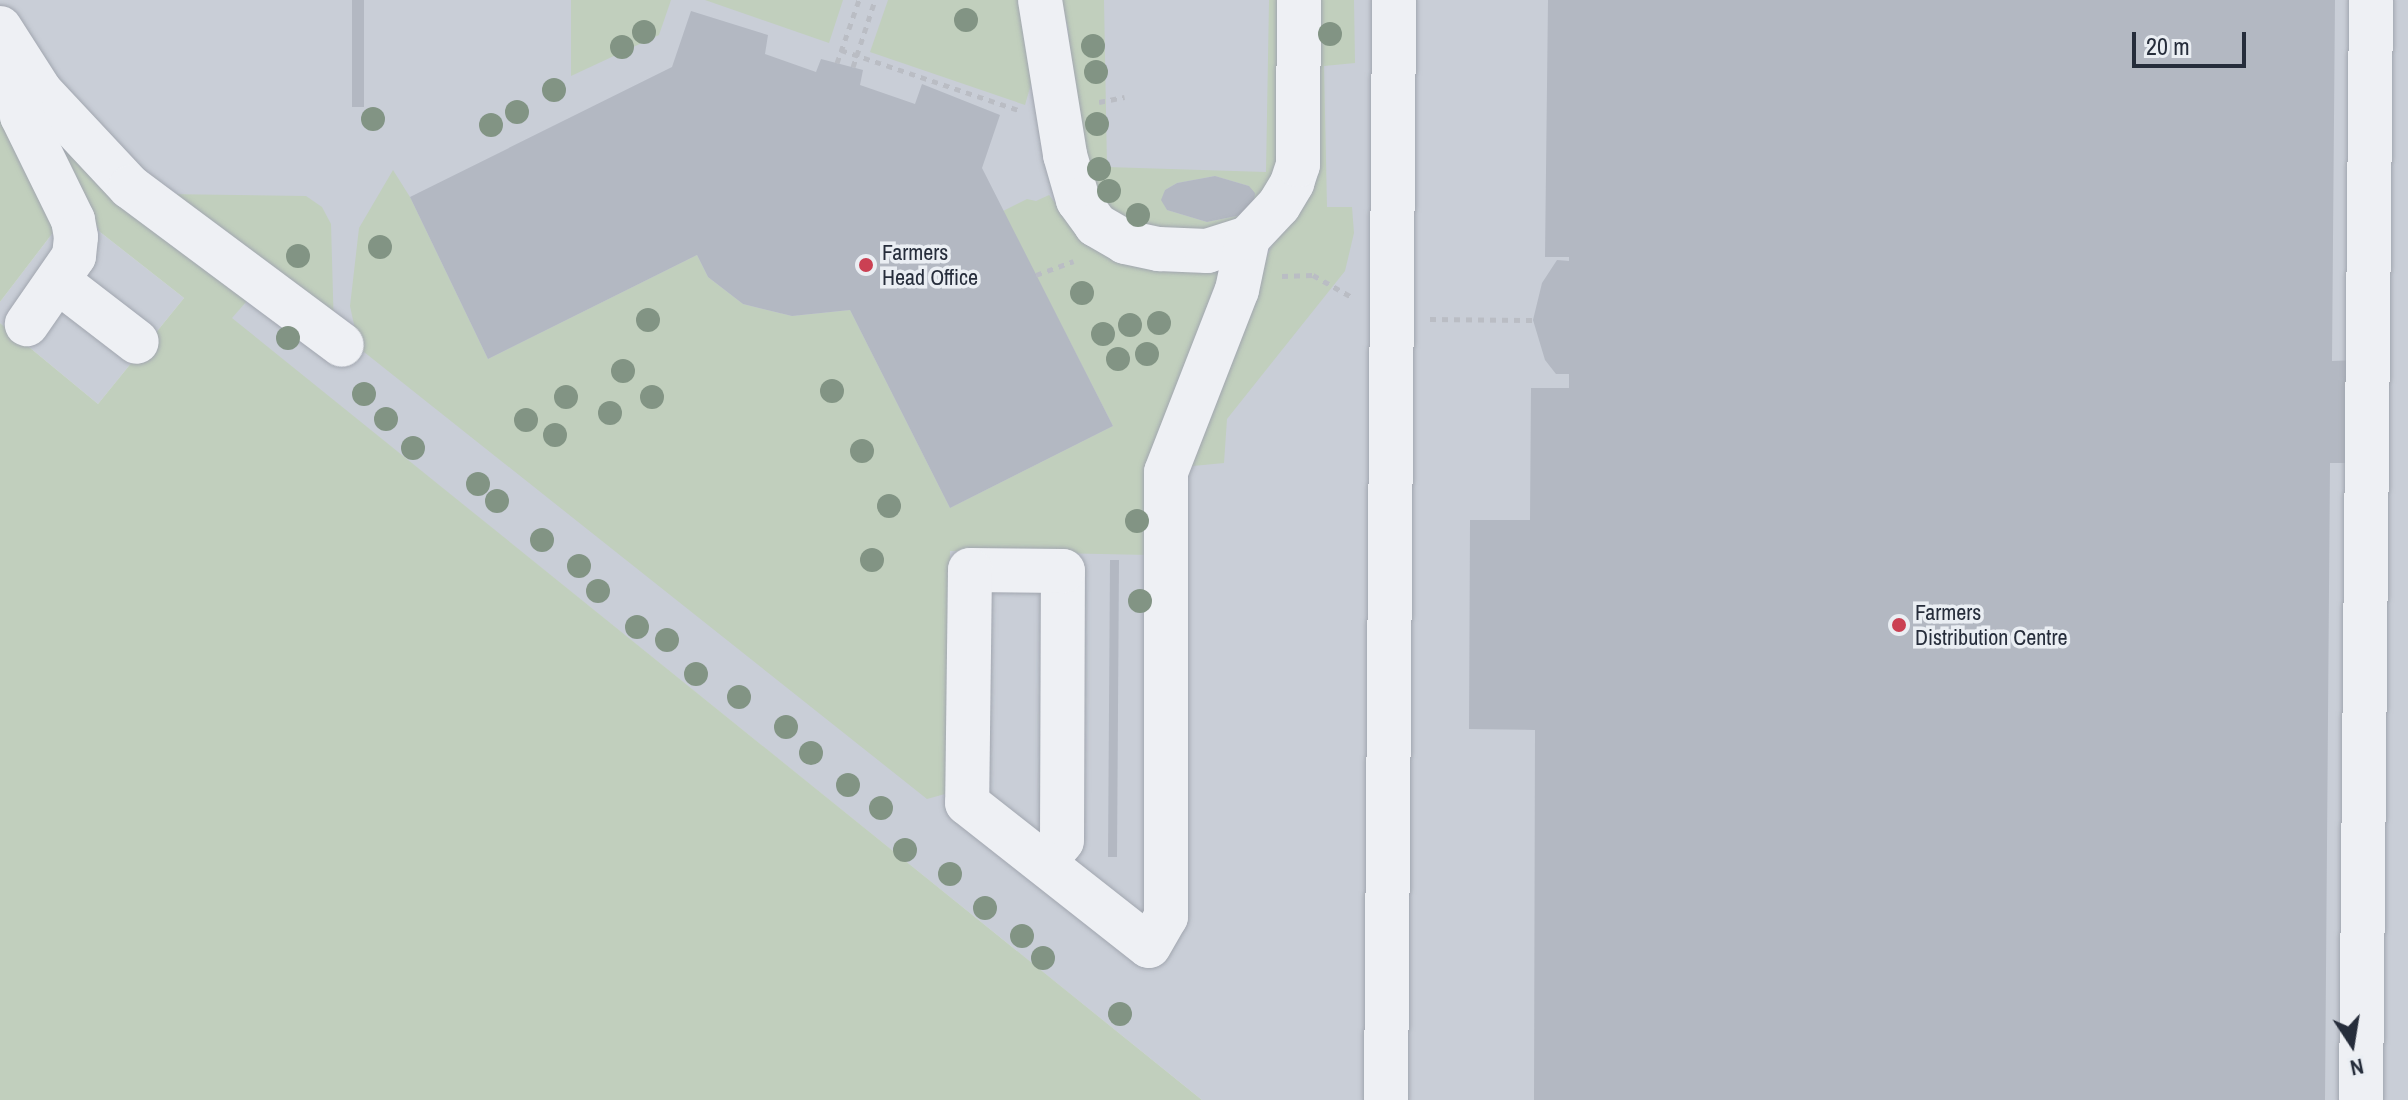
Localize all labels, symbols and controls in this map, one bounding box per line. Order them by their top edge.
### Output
scale bar [2136,16,2250,66]
text: 20 m [2146,30,2190,62]
place label: Farmers Head Office [882,239,978,290]
marker: Farmers Head Office [857,256,875,274]
place label: Farmers Distribution Centre [1915,599,2067,650]
marker: Farmers Distribution Centre [1890,616,1908,634]
north arrow [2312,1004,2392,1084]
text: N [2347,1051,2366,1084]

